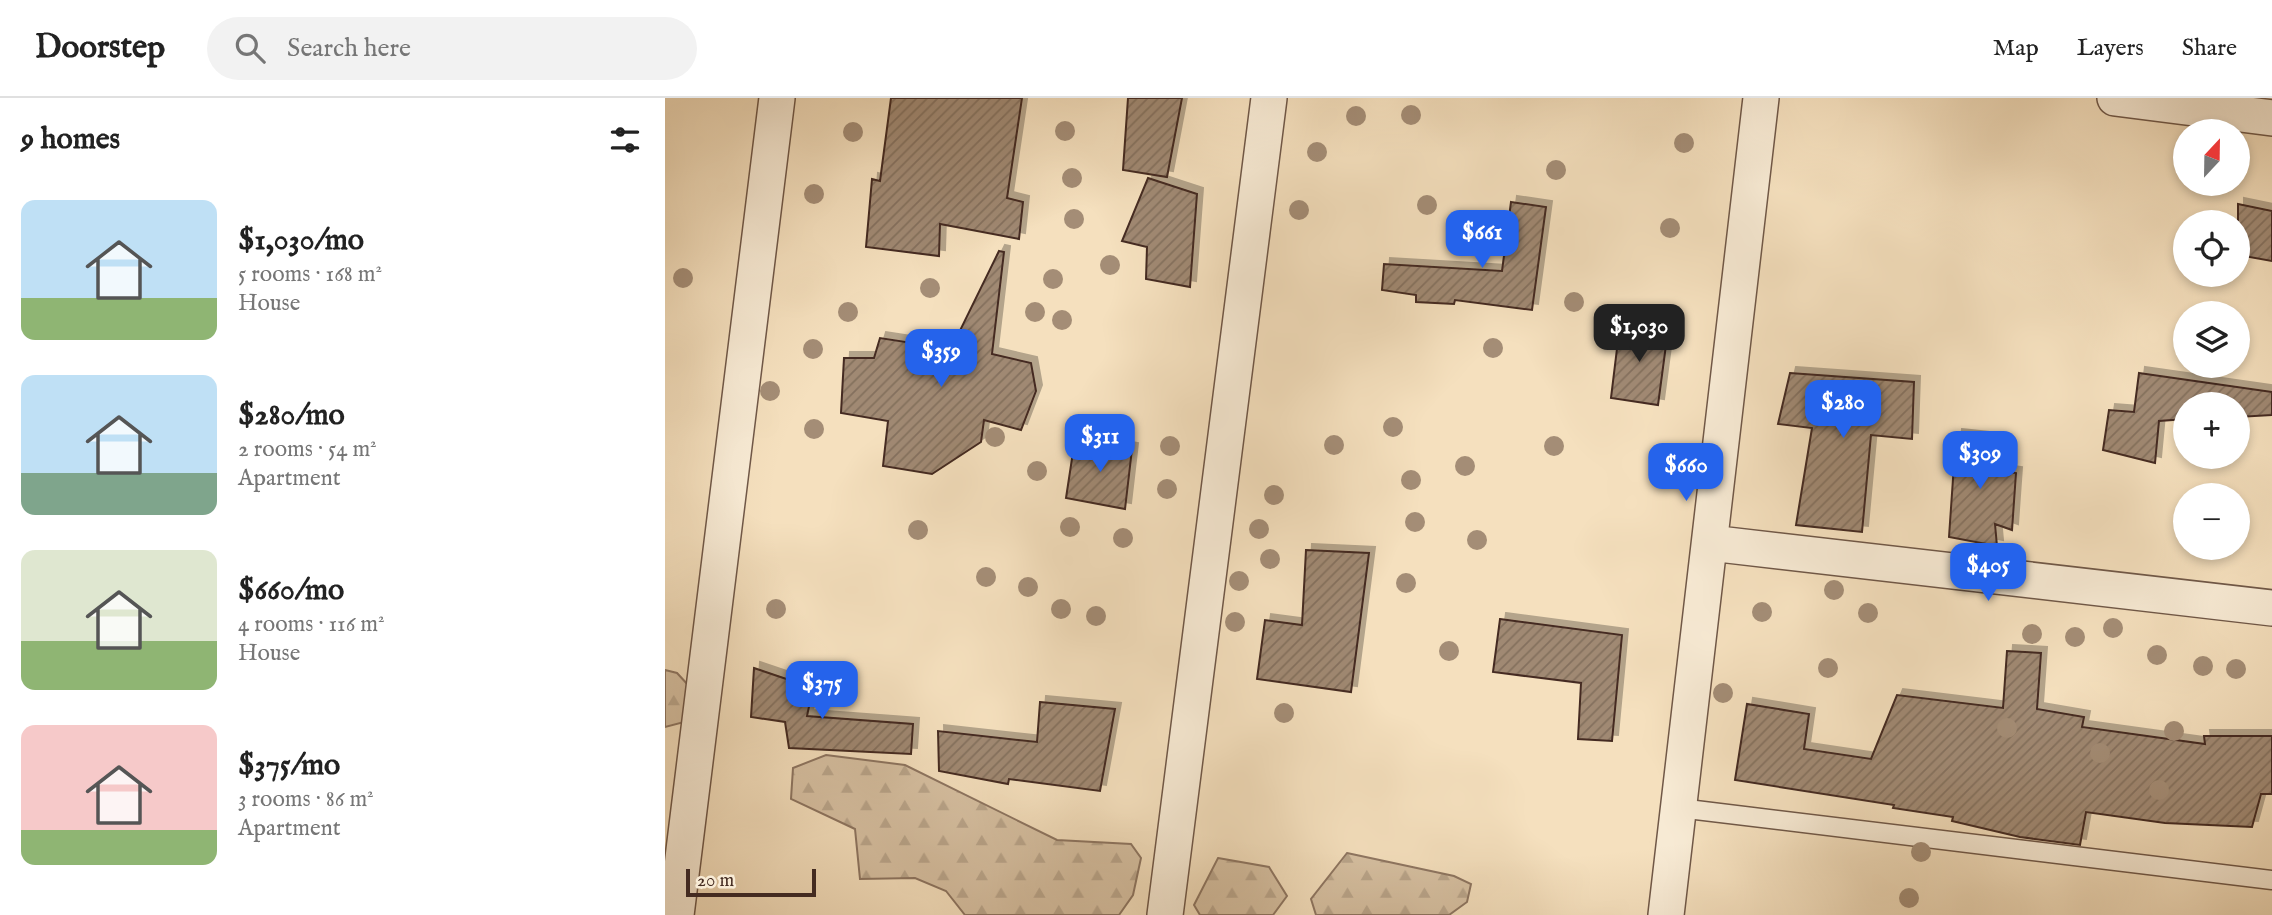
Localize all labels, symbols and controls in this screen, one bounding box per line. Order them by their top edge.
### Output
search box [207,17,697,80]
text: Doorstep [35,27,165,69]
icon: search [231,29,269,67]
text: Search here [287,32,411,65]
text: Map [1993,33,2039,64]
text: Layers [2077,33,2144,64]
text: Share [2182,33,2237,64]
north arrow [2173,119,2251,196]
map controls [2173,119,2250,560]
text: 9 homes [21,121,120,159]
icon: filters [606,121,644,159]
button: locate [2173,210,2250,287]
pin: $661 [1441,211,1523,270]
text: $661 [1462,218,1502,247]
text: $1,030/mo [238,222,364,260]
icon: home [77,228,161,312]
text: 5 rooms · 168 m² [238,260,382,289]
text: House [238,289,300,318]
button: layers [2173,301,2250,378]
pin: $1,030 [1582,304,1696,364]
text: $1,030 [1610,312,1668,341]
pin: $359 [900,330,982,389]
text: $359 [921,337,961,366]
pin: $280 [1802,380,1884,440]
text: $280 [1821,388,1865,417]
button: + [2173,392,2250,469]
text: $280/mo [238,397,345,435]
icon: home [77,403,161,487]
pin: $311 [1059,414,1141,474]
text: $311 [1081,422,1119,451]
pin: $309 [1939,432,2021,491]
text: 2 rooms · 54 m² [238,435,377,464]
text: $309 [1959,439,2001,468]
pin: $660 [1645,444,1727,503]
text: $660 [1664,451,1708,480]
text: Apartment [238,464,341,493]
button: − [2173,483,2250,560]
pin: $405 [1947,544,2029,603]
text: $405 [1966,551,2010,580]
text: $660/mo [238,572,344,610]
icon: home [77,578,161,662]
text: 4 rooms · 116 m² [238,610,385,639]
text: House [238,639,300,668]
pin: $375 [781,662,863,721]
text: $375 [802,669,842,698]
text: $375/mo [238,747,340,785]
icon: home [77,753,161,837]
text: 3 rooms · 86 m² [238,785,374,814]
text: Apartment [238,814,341,843]
scale bar [686,866,815,898]
text: 20 m [697,869,734,893]

